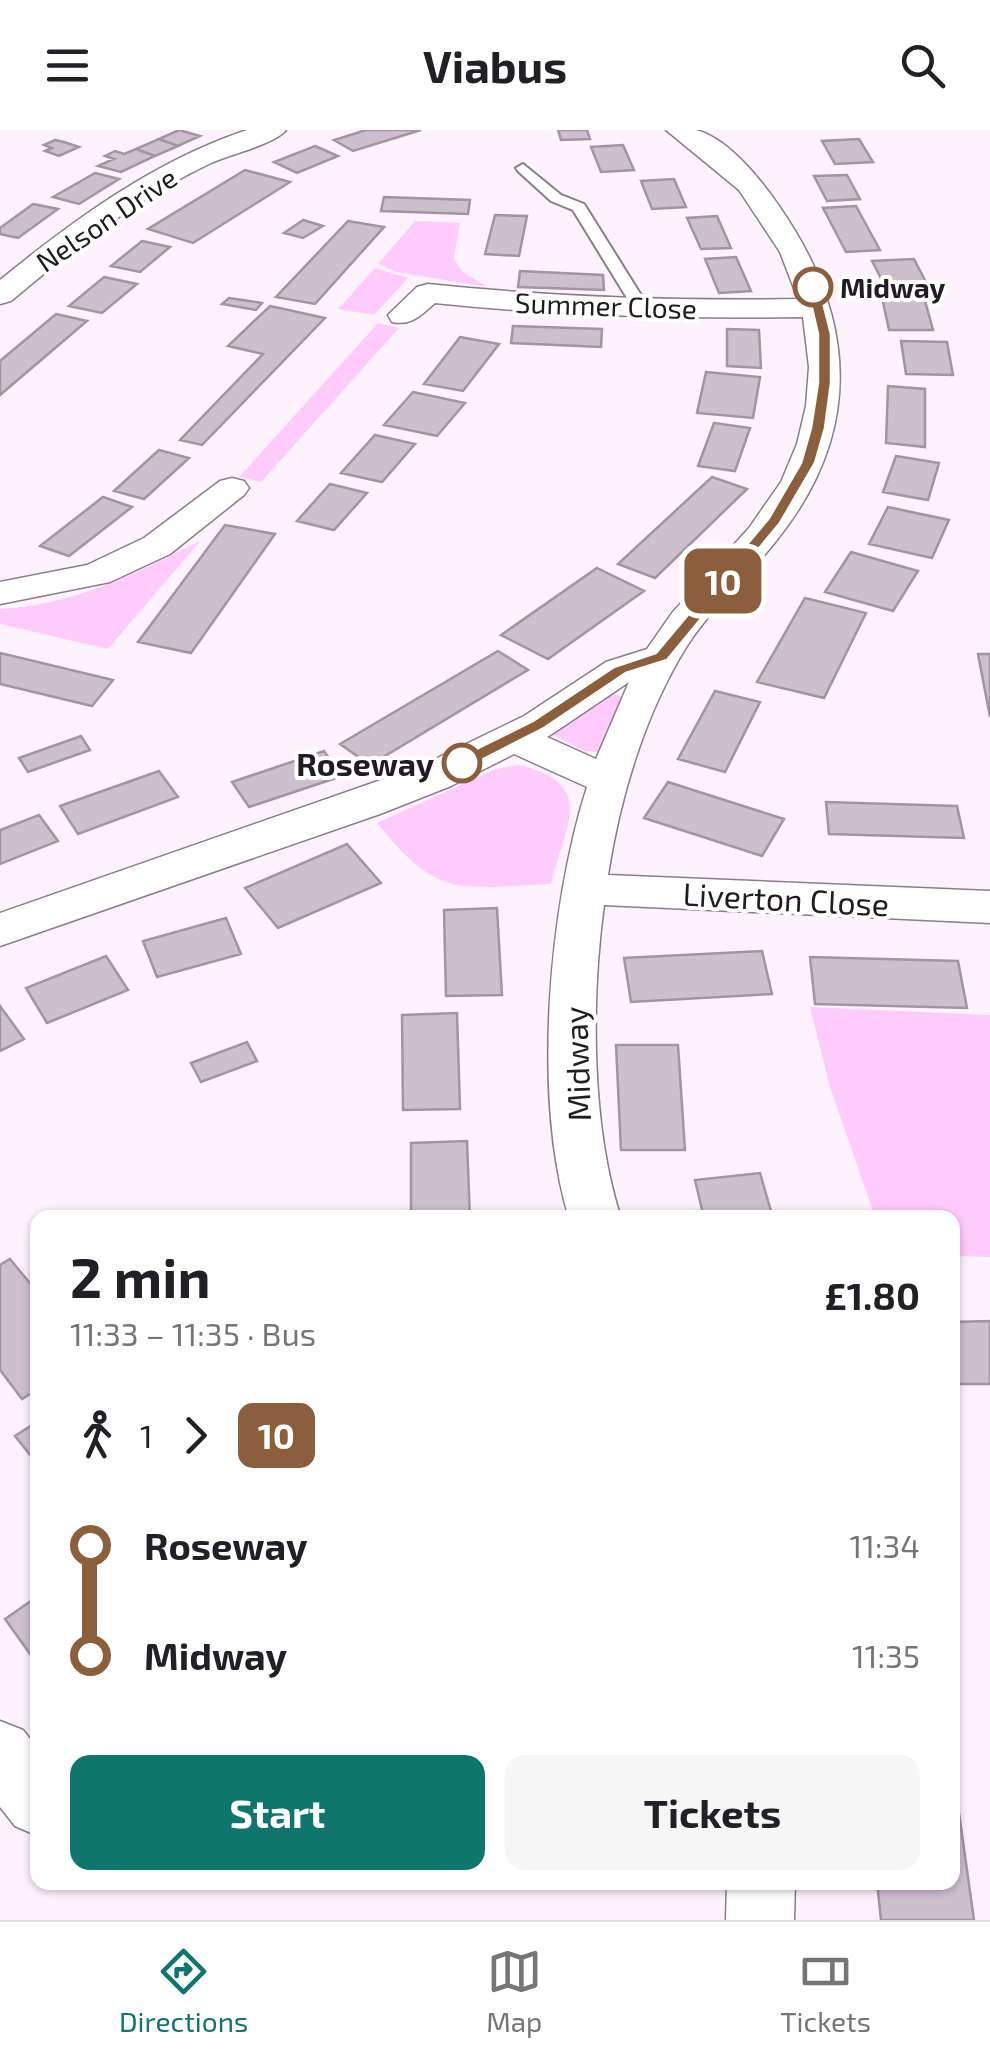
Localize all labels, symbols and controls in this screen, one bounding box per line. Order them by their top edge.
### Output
icon: menu [40,38,95,93]
text: Viabus [423,38,567,92]
icon: search [895,38,950,93]
street label: Nelson Drive [29,160,183,278]
marker: Midway [794,268,832,306]
place label: Midway [840,270,946,304]
street label: Summer Close [514,285,698,325]
line badge: 10 [678,548,768,614]
text: 10 [704,560,742,602]
place label: Roseway [296,744,434,783]
marker: Roseway [443,744,481,782]
street label: Liverton Close [682,874,890,922]
street label: Midway [555,1006,597,1122]
text: 2 min [70,1243,211,1309]
text: £1.80 [824,1272,920,1318]
text: 11:33 – 11:35 · Bus [70,1314,316,1352]
icon: walk [70,1408,125,1463]
icon: forward [168,1408,223,1463]
text: 10 [258,1414,295,1456]
text: 1 [140,1416,153,1454]
text: Roseway [144,1522,307,1568]
text: 11:34 [850,1526,920,1564]
text: Midway [144,1632,287,1678]
text: 11:35 [852,1636,920,1674]
button: Start [70,1755,485,1870]
button: Tickets [505,1755,920,1870]
tab: Directions [119,1944,248,2038]
tab: Map [486,1944,542,2038]
tab: Tickets [780,1944,871,2038]

